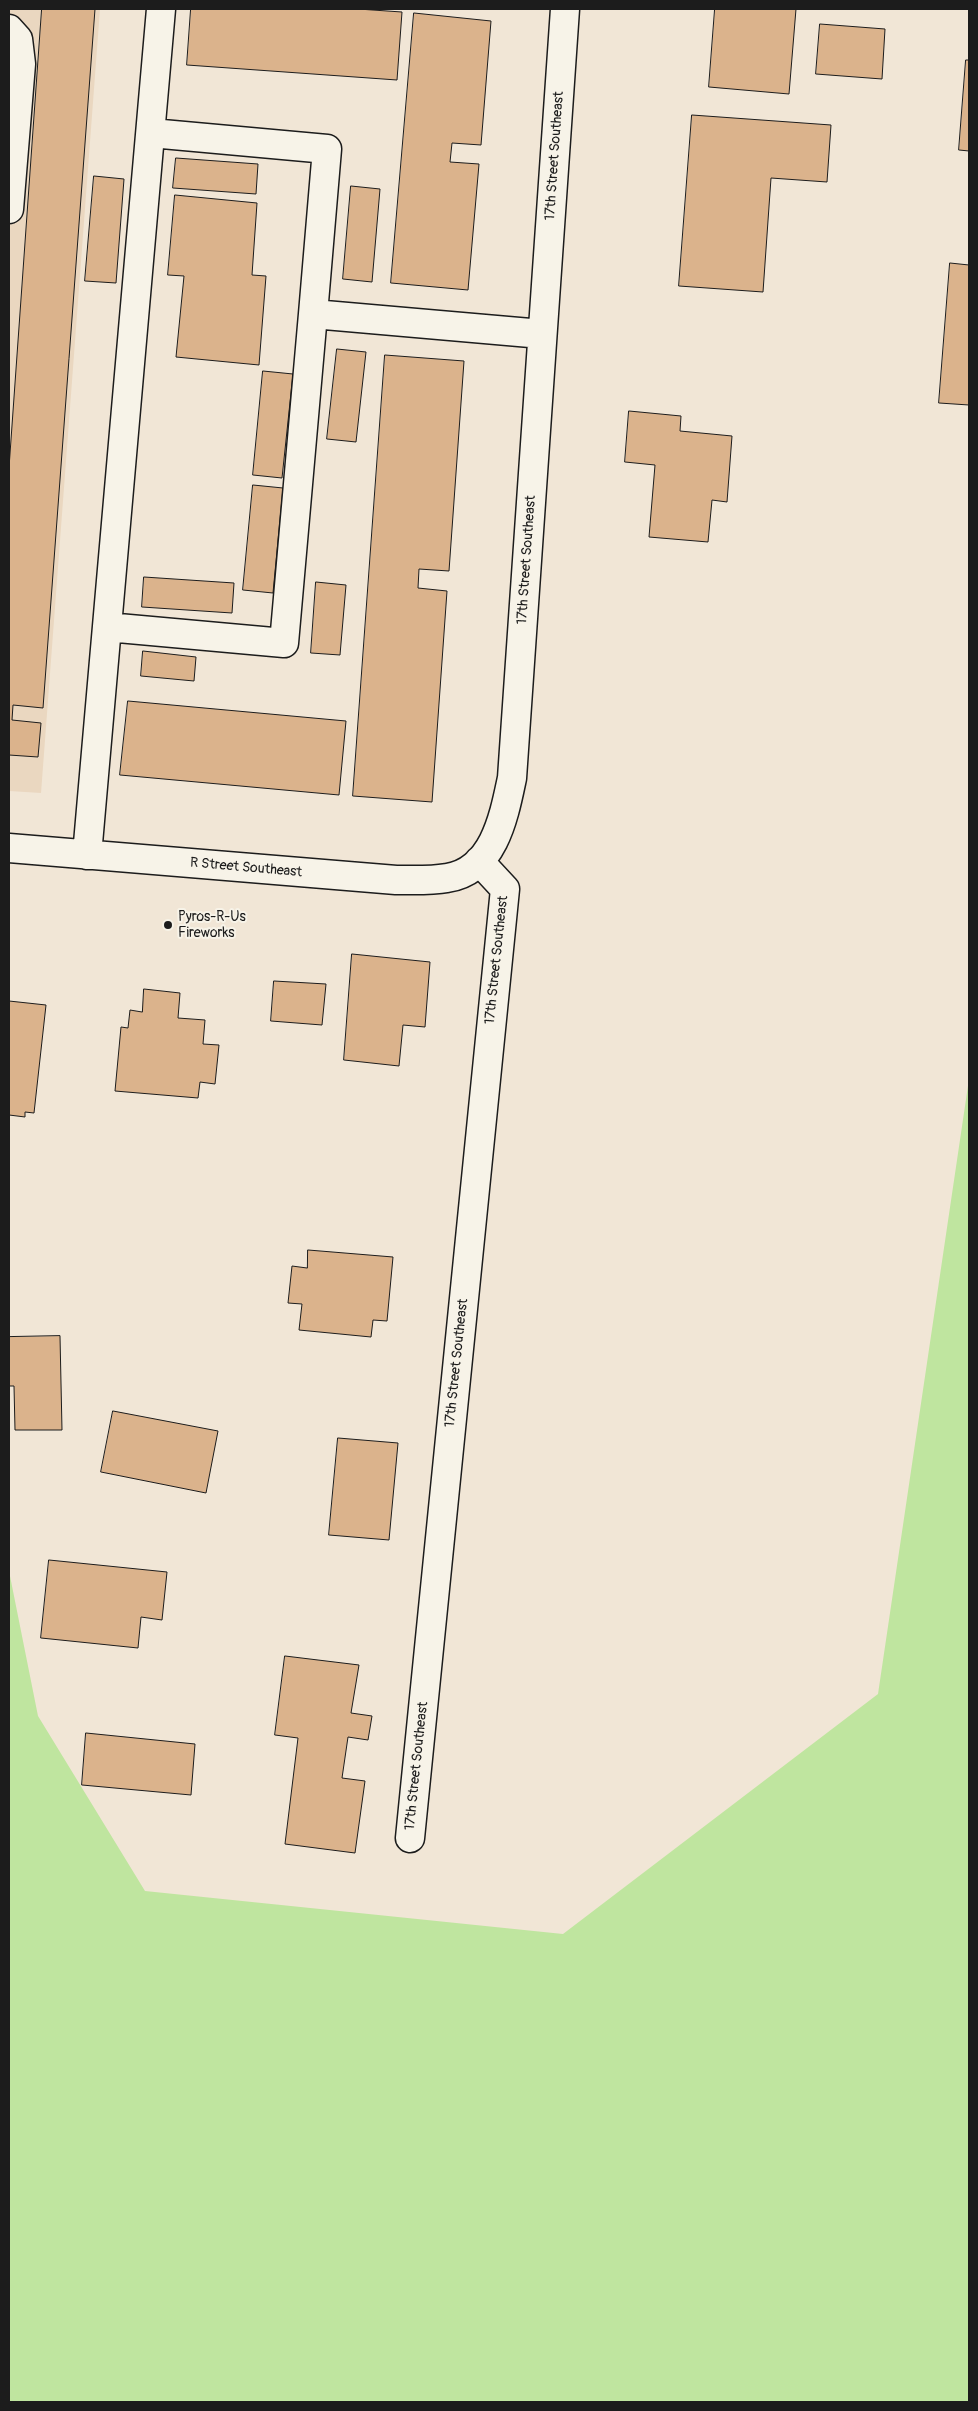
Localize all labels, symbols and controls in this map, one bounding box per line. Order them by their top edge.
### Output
street label: 17th Street Southeast [542,91,568,221]
street label: 17th Street Southeast [514,495,540,625]
street label: R Street Southeast [189,855,303,881]
street label: 17th Street Southeast [482,895,512,1025]
place label: Pyros-R-Us Fireworks [178,909,246,942]
marker: Pyros-R-Us Fireworks [162,919,174,931]
street label: 17th Street Southeast [442,1298,472,1428]
street label: 17th Street Southeast [402,1701,432,1831]

